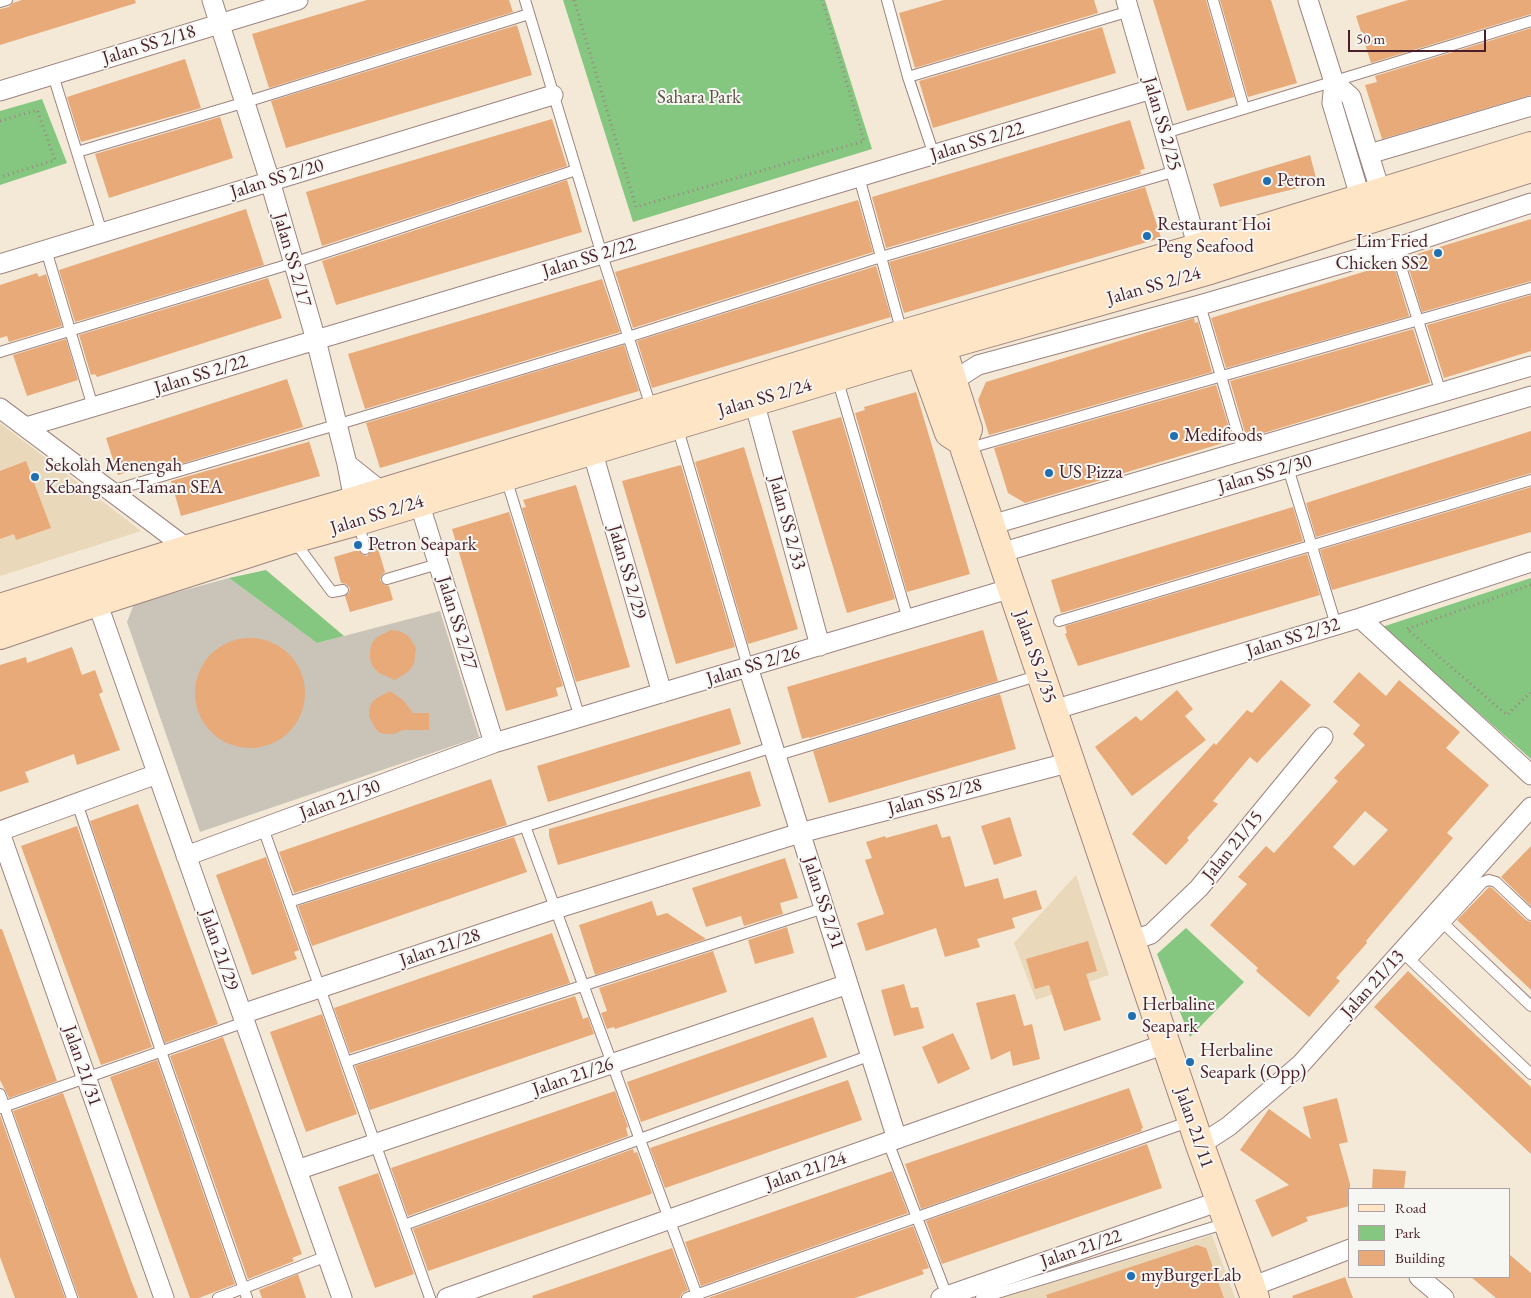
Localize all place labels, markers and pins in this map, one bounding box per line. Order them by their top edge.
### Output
place label: Petron [1277,170,1326,192]
marker: Petron [1261,175,1273,187]
place label: Restaurant Hoi Peng Seafood [1157,214,1271,258]
marker: Restaurant Hoi Peng Seafood [1141,230,1153,242]
place label: Lim Fried Chicken SS2 [1335,231,1428,275]
marker: Lim Fried Chicken SS2 [1432,247,1444,259]
place label: Medifoods [1184,425,1262,447]
marker: Medifoods [1168,430,1180,442]
place label: Sekolah Menengah Kebangsaan Taman SEA [45,455,223,499]
place label: US Pizza [1059,462,1123,484]
marker: US Pizza [1043,467,1055,479]
marker: Sekolah Menengah Kebangsaan Taman SEA [29,471,41,483]
place label: Petron Seapark [368,534,477,556]
marker: Petron Seapark [352,539,364,551]
place label: Herbaline Seapark [1142,994,1215,1038]
marker: Herbaline Seapark [1126,1010,1138,1022]
place label: Herbaline Seapark (Opp) [1200,1040,1306,1084]
marker: Herbaline Seapark (Opp) [1184,1056,1196,1068]
place label: myBurgerLab [1141,1265,1241,1287]
marker: myBurgerLab [1125,1270,1137,1282]

